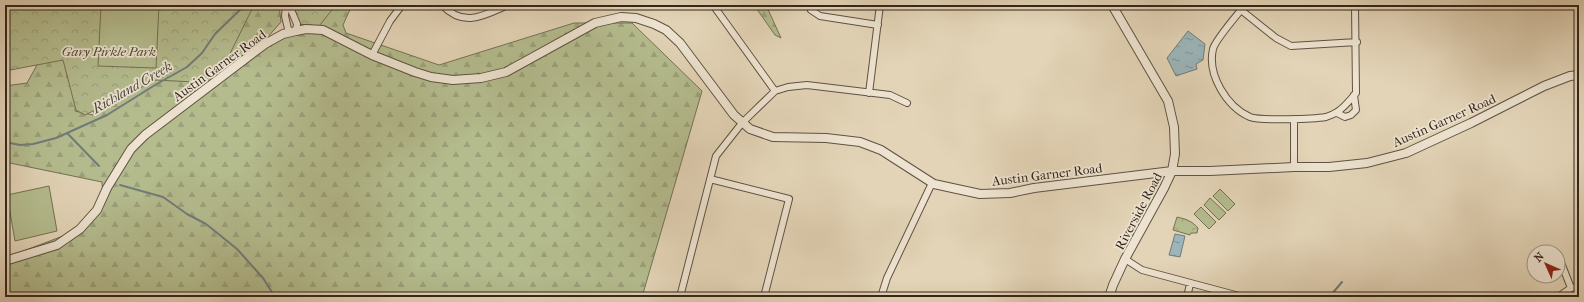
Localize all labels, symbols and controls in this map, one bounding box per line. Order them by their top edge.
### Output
street label: Austin Garner Road [169,26,269,105]
park label: Gary Pirkle Park [62,44,156,59]
water label: Richland Creek [88,58,175,118]
street label: Austin Garner Road [1389,91,1499,150]
street label: Austin Garner Road [990,160,1104,189]
street label: Riverside Road [1112,169,1165,252]
north arrow [1526,244,1566,284]
text: N [1532,249,1547,265]

